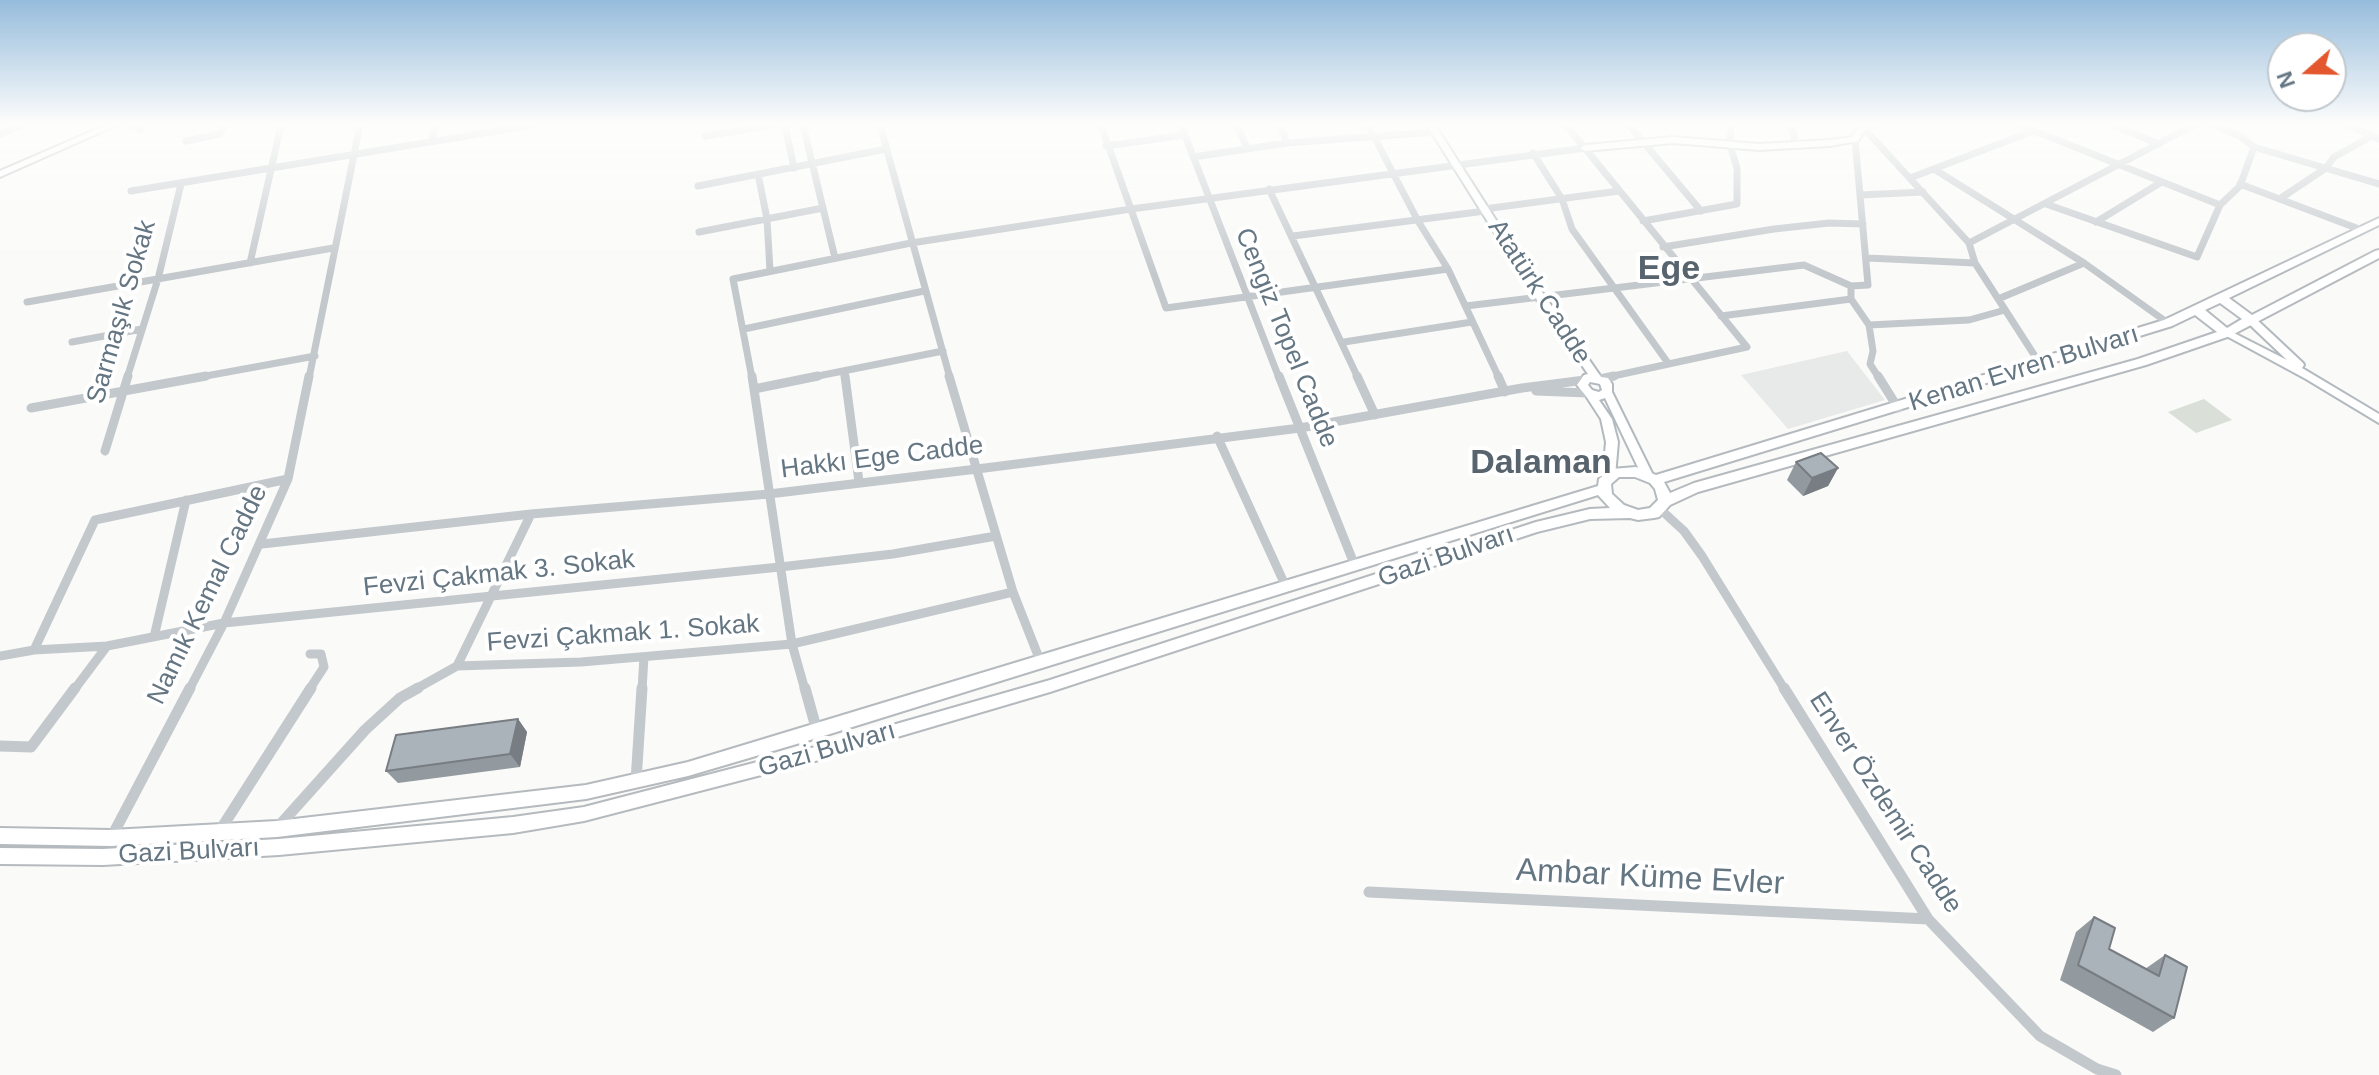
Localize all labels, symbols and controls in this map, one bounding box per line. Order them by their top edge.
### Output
north arrow [2267,32,2347,112]
text: N [2271,68,2300,91]
street label: Atatürk Cadde [1481,214,1597,370]
street label: Sarmaşık Sokak [81,217,163,407]
street label: Cengiz Topel Cadde [1228,224,1344,452]
district label: Ege [1638,250,1700,290]
street label: Kenan Evren Bulvarı [1905,319,2143,419]
street label: Hakkı Ege Cadde [779,430,985,486]
district label: Dalaman [1470,444,1612,484]
street label: Namık Kemal Cadde [141,480,275,710]
street label: Gazi Bulvarı [1374,519,1518,595]
street label: Fevzi Çakmak 3. Sokak [362,544,636,604]
street label: Fevzi Çakmak 1. Sokak [486,609,760,659]
street label: Enver Özdemir Cadde [1802,687,1968,919]
street label: Gazi Bulvarı [755,715,899,785]
street label: Gazi Bulvarı [117,833,261,871]
street label: Ambar Küme Evler [1515,852,1785,904]

